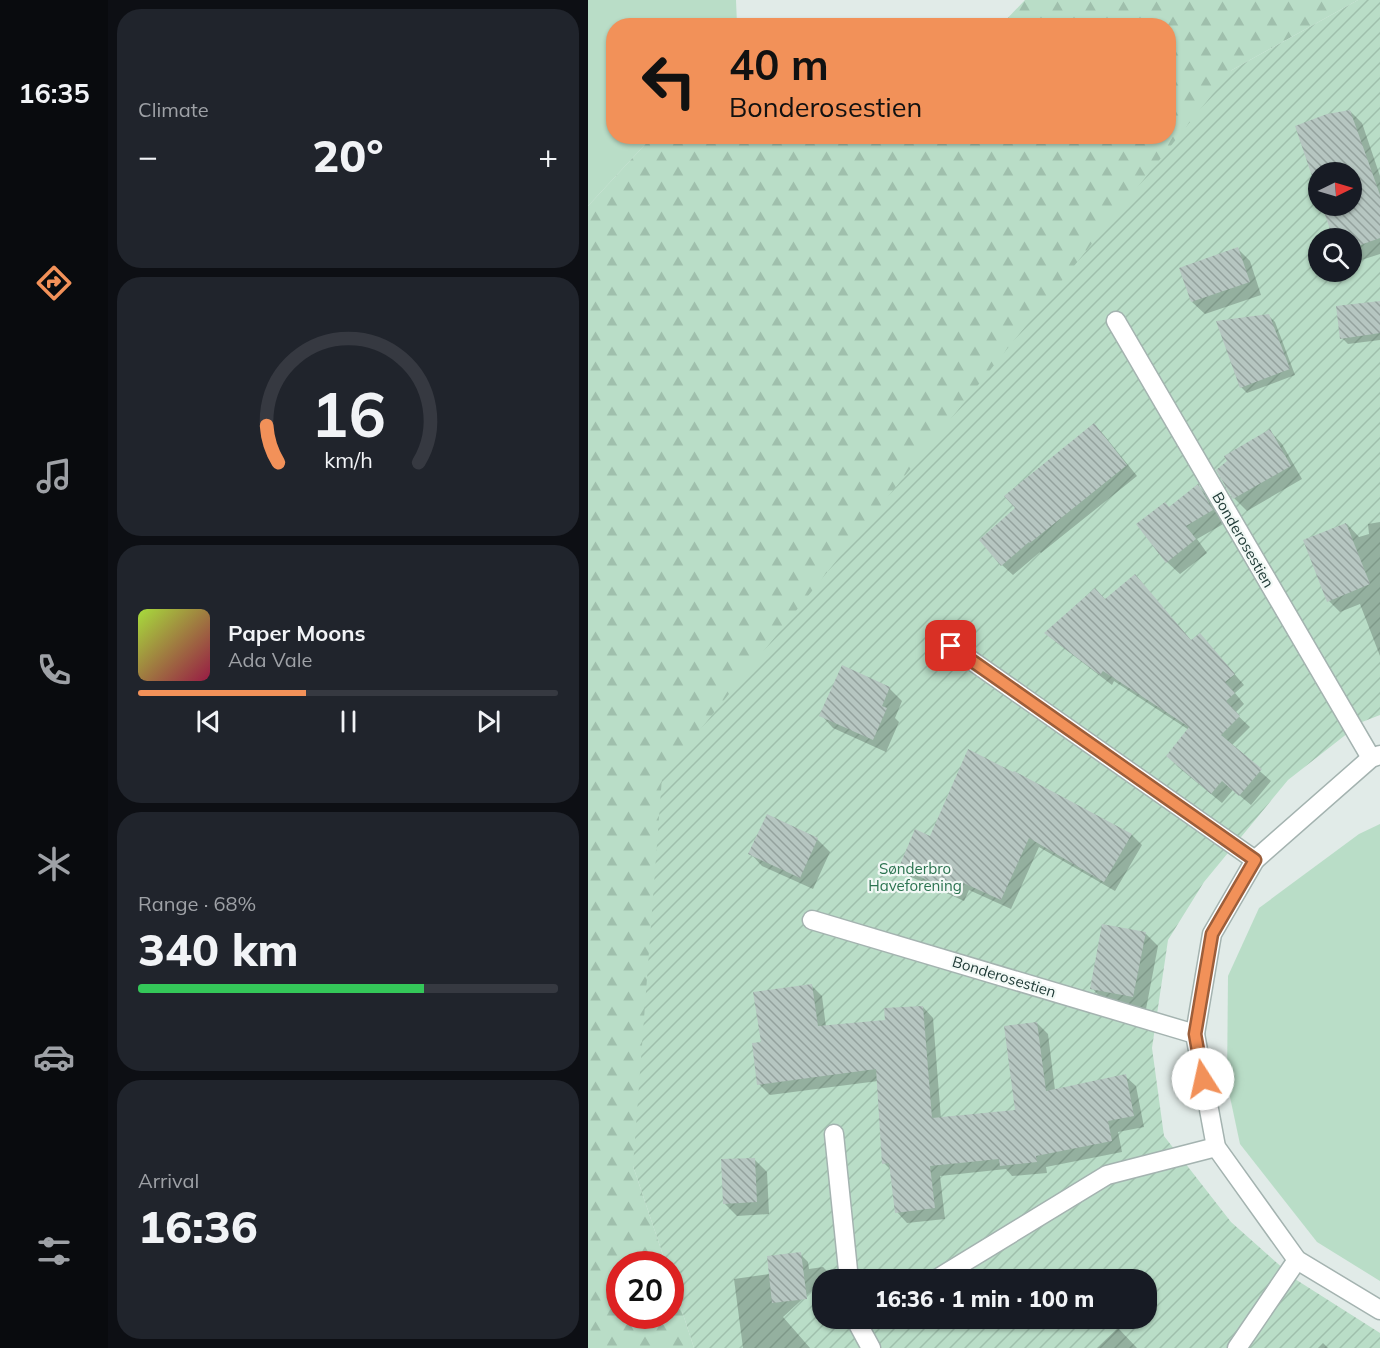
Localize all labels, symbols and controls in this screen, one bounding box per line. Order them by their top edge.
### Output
text: 40 m [729,38,829,91]
icon: left [630,42,708,120]
text: 16:35 [18,76,90,110]
text: Bonderosestien [729,90,922,124]
text: Climate [138,97,209,122]
text: 20° [312,127,384,183]
text: − [138,135,158,176]
text: + [538,135,558,176]
north arrow [1308,162,1362,216]
map controls [1308,162,1362,282]
button: search [1308,228,1362,282]
icon: directions [33,262,75,304]
text: 16 [311,374,385,453]
text: km/h [324,447,372,474]
icon: music [33,455,75,497]
street label: Bonderosestien [1208,489,1279,591]
text: Paper Moons [228,619,366,647]
pin [925,620,976,671]
icon: arrive [934,629,967,662]
text: Ada Vale [228,647,312,672]
icon: phone [33,649,75,691]
icon: previous [192,705,225,738]
icon: pause [332,705,365,738]
icon: next [472,705,505,738]
icon: climate [33,843,75,885]
park label: Sønderbro Haveforening [868,859,962,895]
text: Range · 68% [138,891,256,916]
text: 340 km [138,921,299,977]
street label: Bonderosestien [950,952,1058,1001]
icon: car [33,1036,75,1078]
position arrow [1171,1047,1235,1111]
text: Arrival [138,1168,199,1193]
text: 16:36 [138,1198,258,1254]
icon: filters [33,1230,75,1272]
speed limit sign: 20 [606,1251,684,1329]
text: 16:36 · 1 min · 100 m [875,1285,1094,1313]

